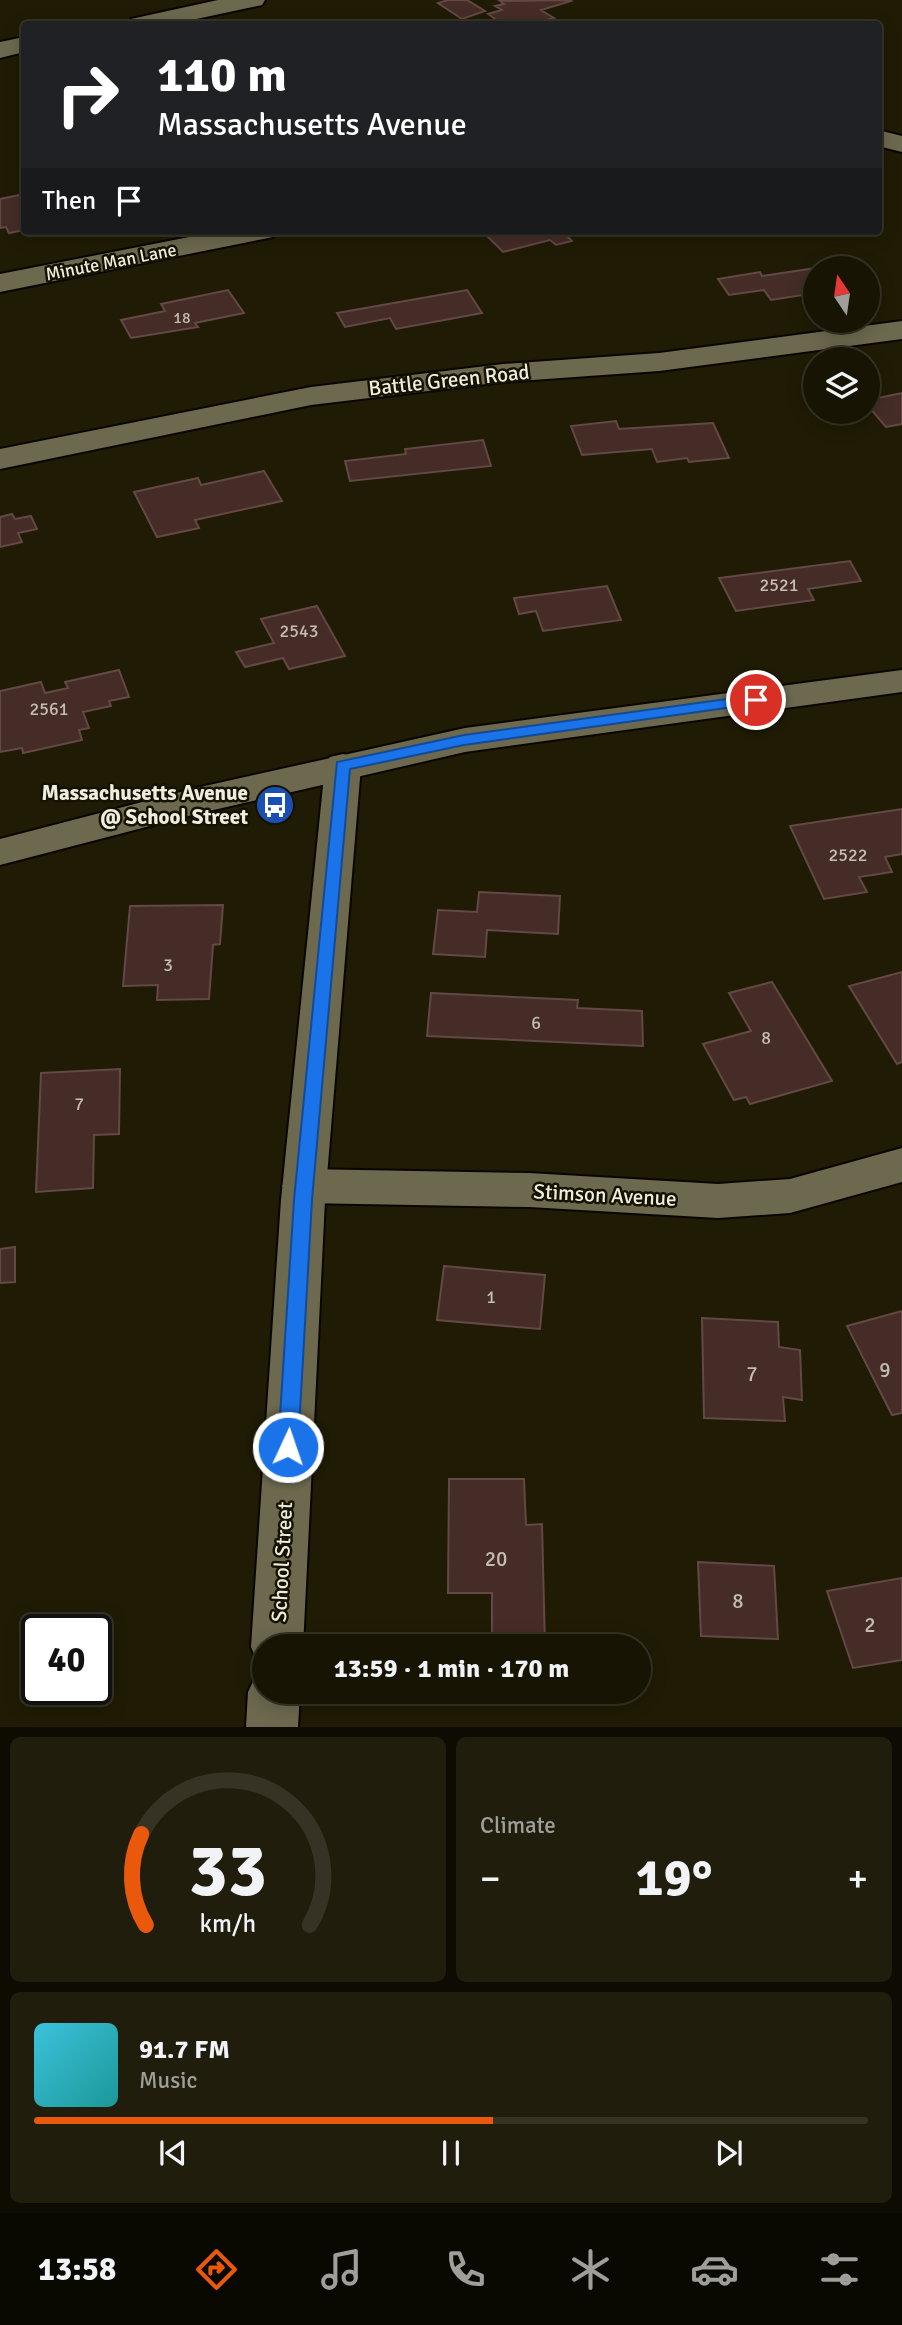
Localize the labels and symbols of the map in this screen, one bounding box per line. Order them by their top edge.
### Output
street label: Minute Man Lane [44,239,178,285]
north arrow [803,256,880,332]
house number: 18 [173,308,191,328]
street label: Battle Green Road [367,359,531,401]
house number: 2521 [760,574,798,596]
house number: 2543 [280,620,318,642]
pin [726,670,786,730]
house number: 2561 [30,698,68,720]
place label: Massachusetts Avenue @ School Street [41,780,248,830]
bus stop icon: Massachusetts Avenue @ School Street [254,784,296,826]
house number: 2522 [829,844,867,866]
house number: 3 [163,954,173,976]
house number: 6 [531,1012,541,1034]
house number: 8 [761,1027,771,1049]
house number: 7 [74,1093,84,1115]
street label: Stimson Avenue [533,1178,677,1212]
house number: 1 [486,1286,496,1308]
house number: 9 [879,1357,891,1383]
house number: 7 [746,1361,758,1387]
position arrow [251,1410,325,1484]
street label: School Street [266,1501,298,1623]
house number: 20 [485,1546,507,1572]
house number: 8 [732,1588,744,1614]
house number: 2 [864,1612,876,1638]
speed limit sign: 40 [21,1614,112,1705]

